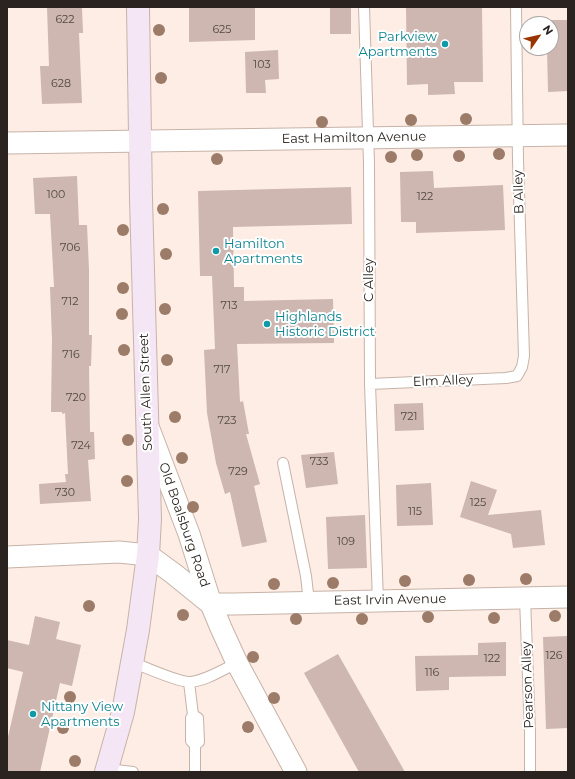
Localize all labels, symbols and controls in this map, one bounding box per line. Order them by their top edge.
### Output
house number: 622 [55,13,75,27]
north arrow [519,16,559,56]
text: N [540,22,556,37]
house number: 625 [212,23,232,37]
place label: Parkview Apartments [358,29,437,60]
marker: Parkview Apartments [440,39,450,49]
house number: 103 [253,58,271,72]
house number: 628 [51,77,71,91]
street label: East Hamilton Avenue [282,129,426,147]
street label: B Alley [510,170,528,214]
house number: 100 [47,188,65,202]
house number: 122 [417,190,433,204]
place label: Hamilton Apartments [224,236,303,267]
house number: 706 [60,241,80,255]
marker: Hamilton Apartments [211,246,221,256]
street label: C Alley [361,258,377,302]
house number: 712 [62,295,78,309]
house number: 713 [221,299,237,313]
place label: Highlands Historic District [275,309,375,340]
marker: Highlands Historic District [262,319,272,329]
street label: South Allen Street [136,333,156,451]
house number: 716 [62,348,80,362]
house number: 717 [213,363,231,377]
street label: Elm Alley [412,372,474,390]
house number: 720 [66,391,86,405]
house number: 721 [401,410,417,424]
house number: 723 [218,414,236,428]
house number: 724 [71,439,91,453]
house number: 733 [310,455,328,469]
street label: Old Boalsburg Road [155,461,213,589]
house number: 729 [228,465,248,479]
house number: 730 [55,486,75,500]
house number: 125 [470,496,486,510]
house number: 115 [408,505,422,519]
house number: 109 [337,535,355,549]
street label: East Irvin Avenue [334,591,446,609]
street label: Pearson Alley [519,641,537,729]
house number: 126 [546,649,562,663]
house number: 122 [484,652,500,666]
house number: 116 [425,666,439,680]
place label: Nittany View Apartments [41,699,123,730]
marker: Nittany View Apartments [28,709,38,719]

